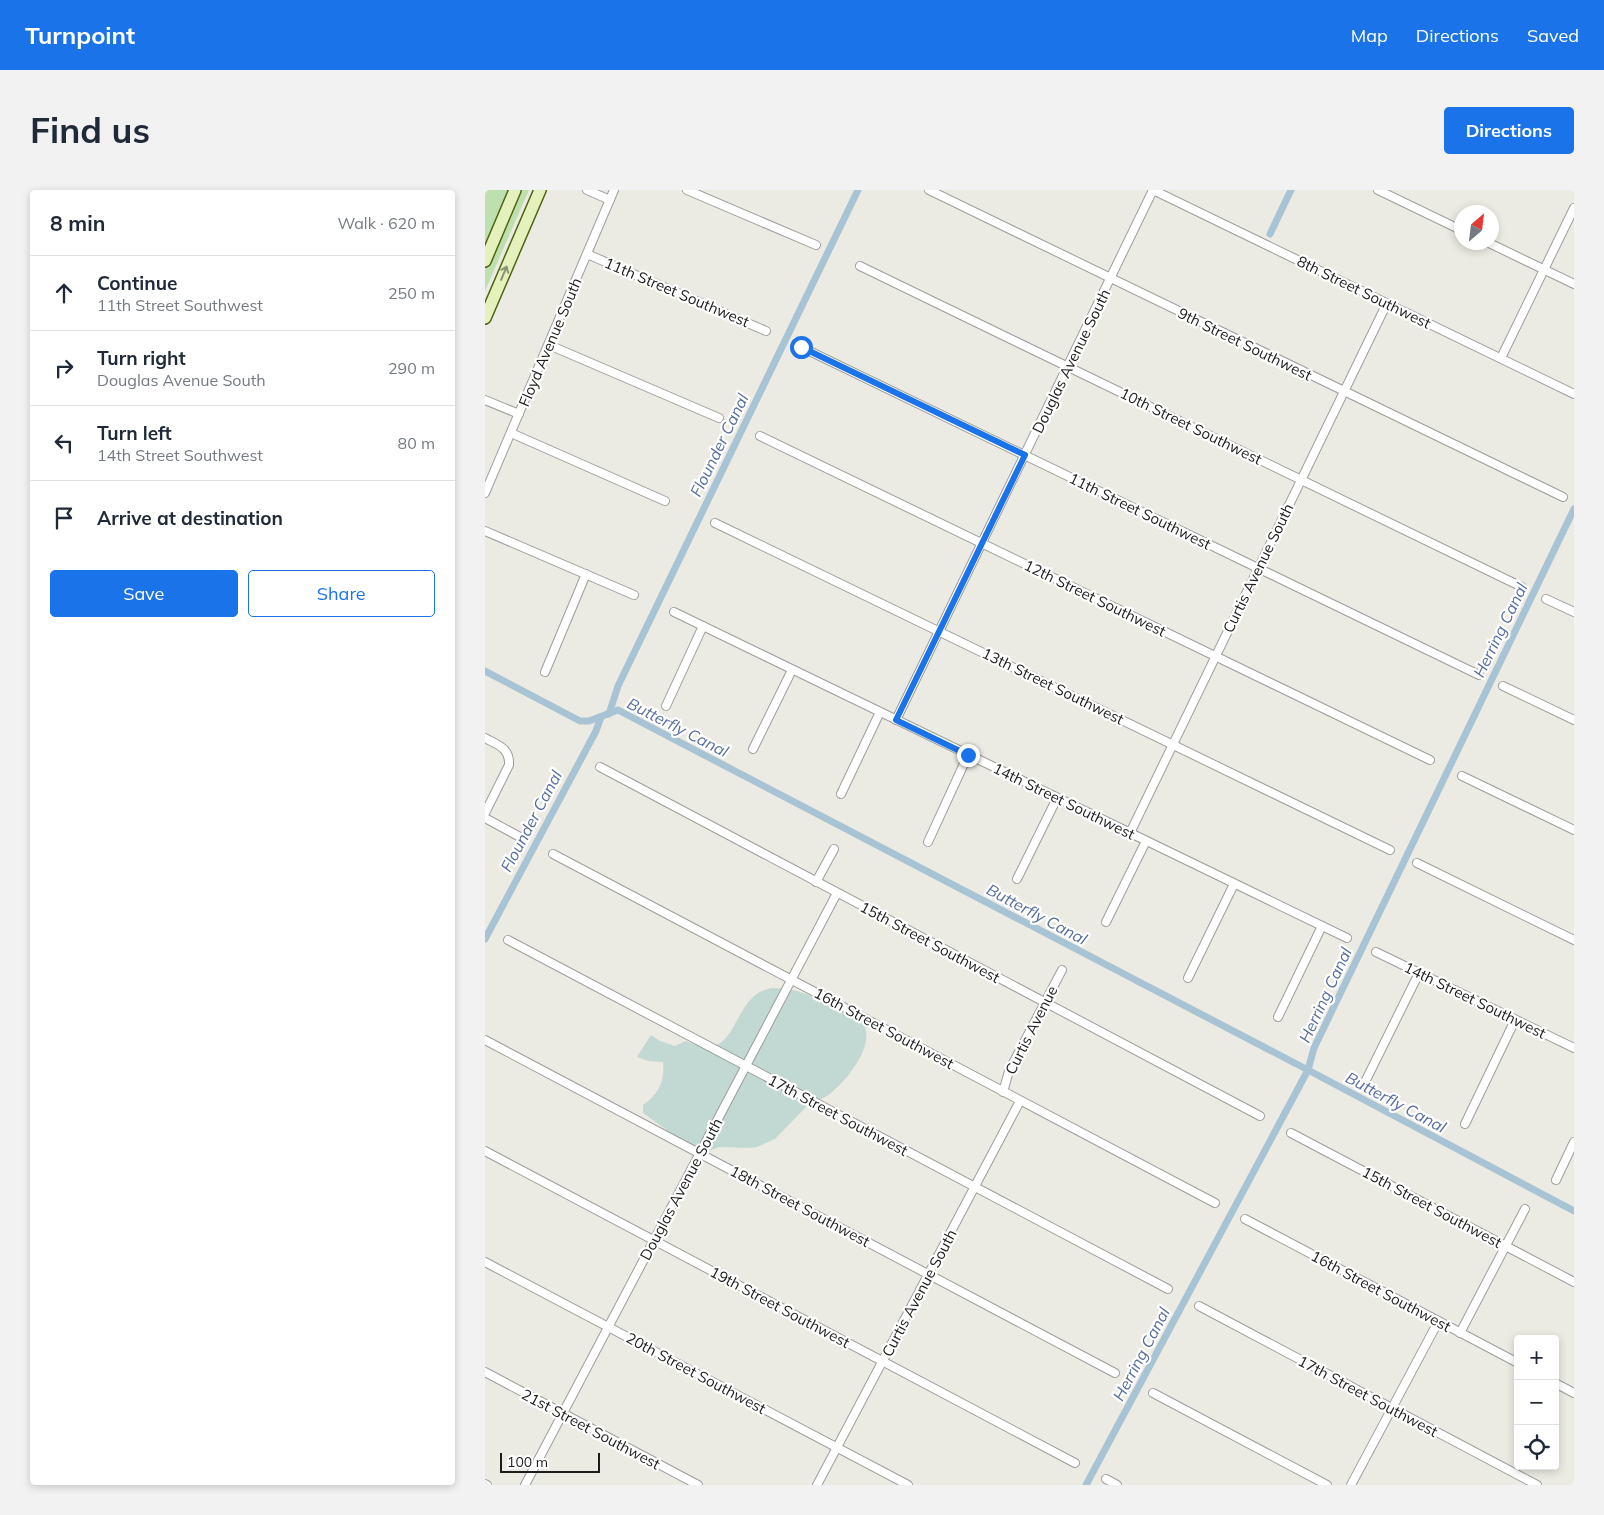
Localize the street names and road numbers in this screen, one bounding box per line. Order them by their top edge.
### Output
street label: 8th Street Southwest [1294,251,1434,333]
street label: 11th Street Southwest [602,253,752,331]
street label: Floyd Avenue South [514,275,586,409]
street label: Douglas Avenue South [1028,286,1114,436]
street label: 9th Street Southwest [1175,303,1315,385]
street label: 10th Street Southwest [1117,383,1265,469]
street label: 11th Street Southwest [1066,468,1214,554]
street label: Curtis Avenue South [1218,500,1298,636]
street label: 12th Street Southwest [1021,555,1169,641]
street label: 13th Street Southwest [979,643,1127,729]
street label: 14th Street Southwest [990,758,1138,844]
street label: 15th Street Southwest [857,897,1003,987]
street label: 14th Street Southwest [1401,957,1549,1043]
street label: Curtis Avenue [1001,982,1061,1078]
street label: 16th Street Southwest [811,983,957,1073]
street label: 17th Street Southwest [765,1070,911,1160]
street label: Douglas Avenue South [635,1115,727,1263]
street label: 18th Street Southwest [727,1161,873,1251]
street label: 15th Street Southwest [1359,1162,1505,1252]
street label: Curtis Avenue South [877,1226,961,1360]
street label: 16th Street Southwest [1308,1246,1454,1336]
street label: 19th Street Southwest [707,1262,853,1352]
street label: 20th Street Southwest [623,1328,769,1418]
street label: 17th Street Southwest [1295,1351,1441,1441]
street label: 21st Street Southwest [518,1384,664,1474]

